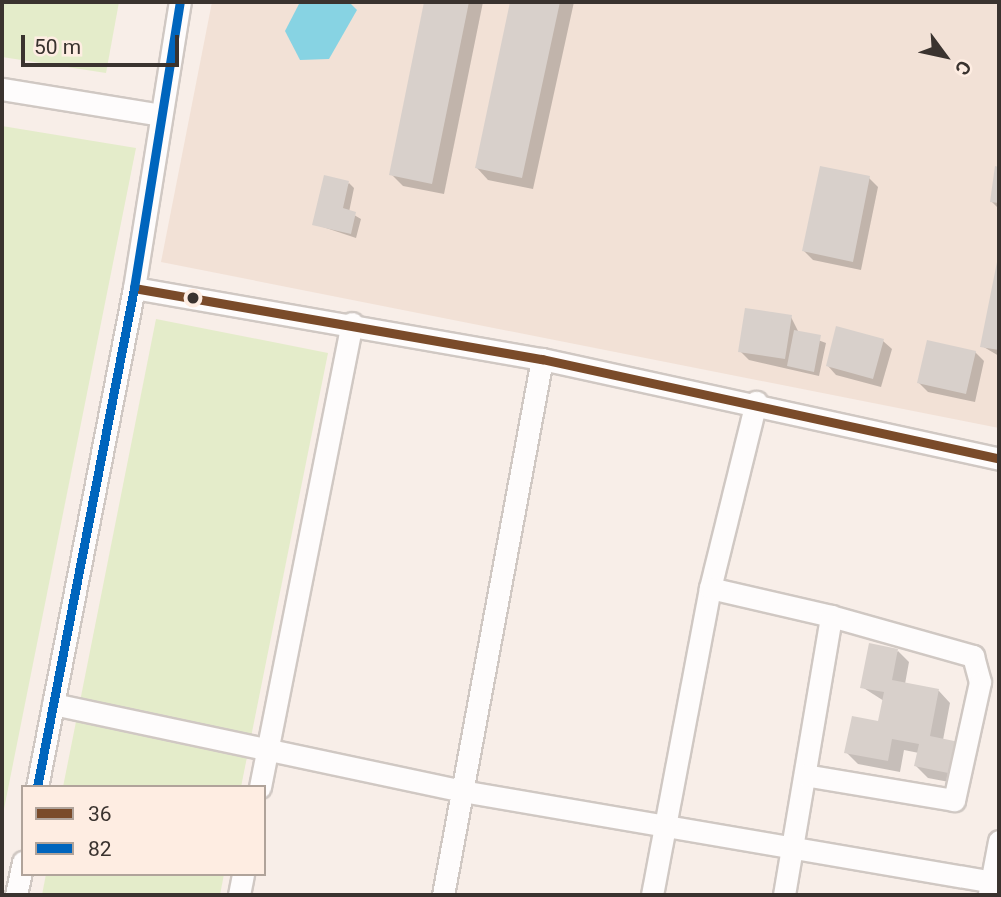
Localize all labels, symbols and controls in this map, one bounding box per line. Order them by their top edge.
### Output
scale bar [24,21,182,65]
north arrow [910,21,980,91]
text: 50 m [34,35,81,59]
text: С [950,56,976,79]
unlabelled marker [186,291,200,305]
legend [21,785,266,876]
text: 36 [88,802,112,826]
text: 82 [88,837,112,861]

